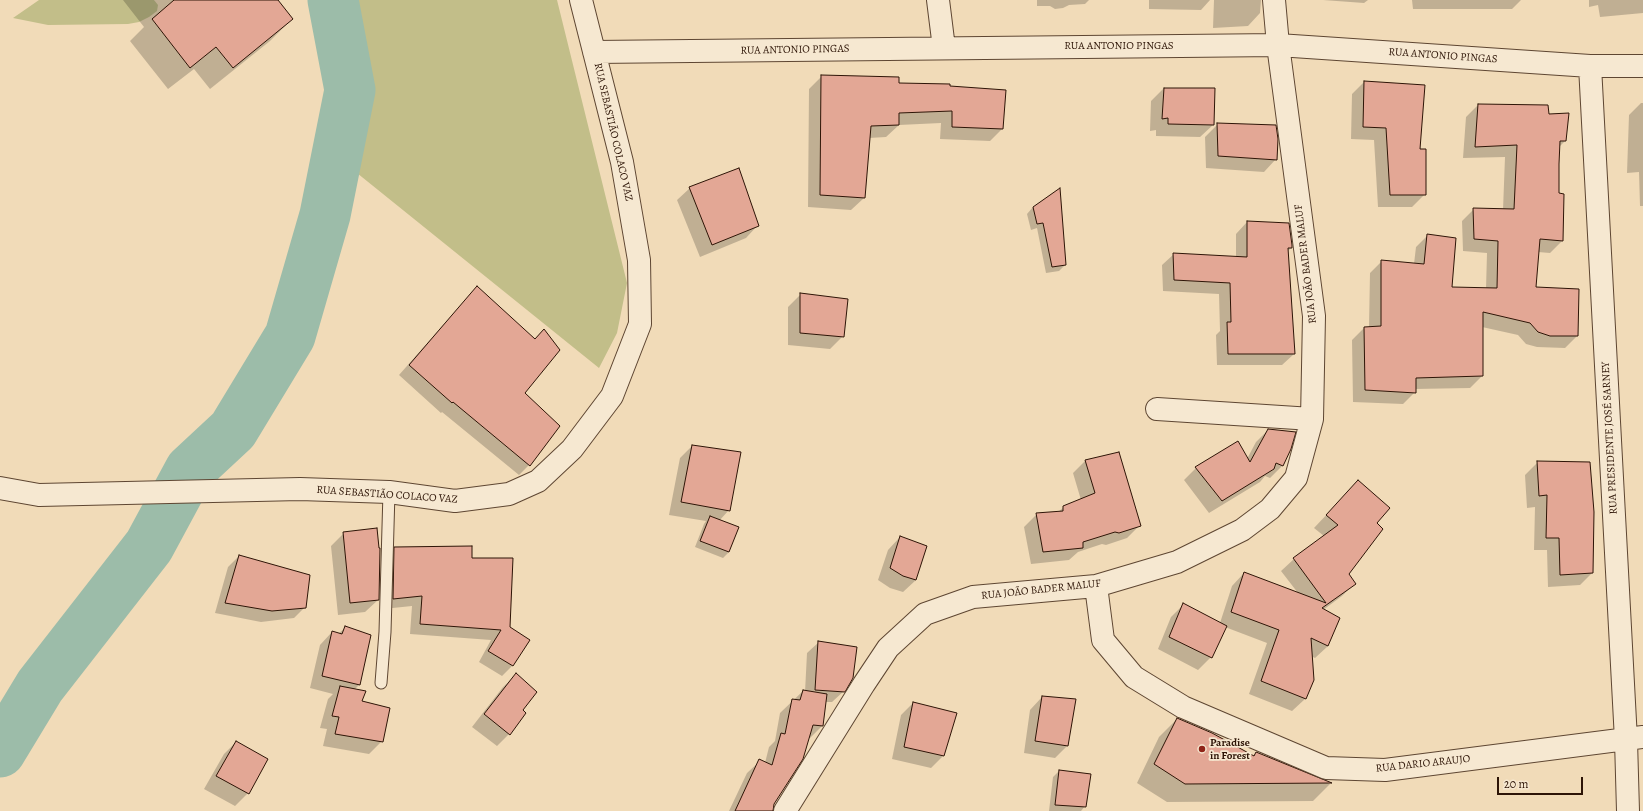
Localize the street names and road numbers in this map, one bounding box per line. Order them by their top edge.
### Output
street label: RUA ANTONIO PINGAS [1064,39,1174,53]
street label: RUA ANTONIO PINGAS [740,42,850,58]
street label: RUA ANTONIO PINGAS [1388,46,1498,66]
street label: RUA SEBASTIÃO COLACO VAZ [591,62,635,202]
street label: RUA JOÃO BADER MALUF [1292,204,1320,324]
street label: RUA PRESIDENTE JOSÉ SARNEY [1599,361,1621,515]
street label: RUA SEBASTIÃO COLACO VAZ [316,483,458,507]
street label: RUA JOÃO BADER MALUF [981,577,1101,603]
street label: RUA DARIO ARAUJO [1375,752,1471,776]

